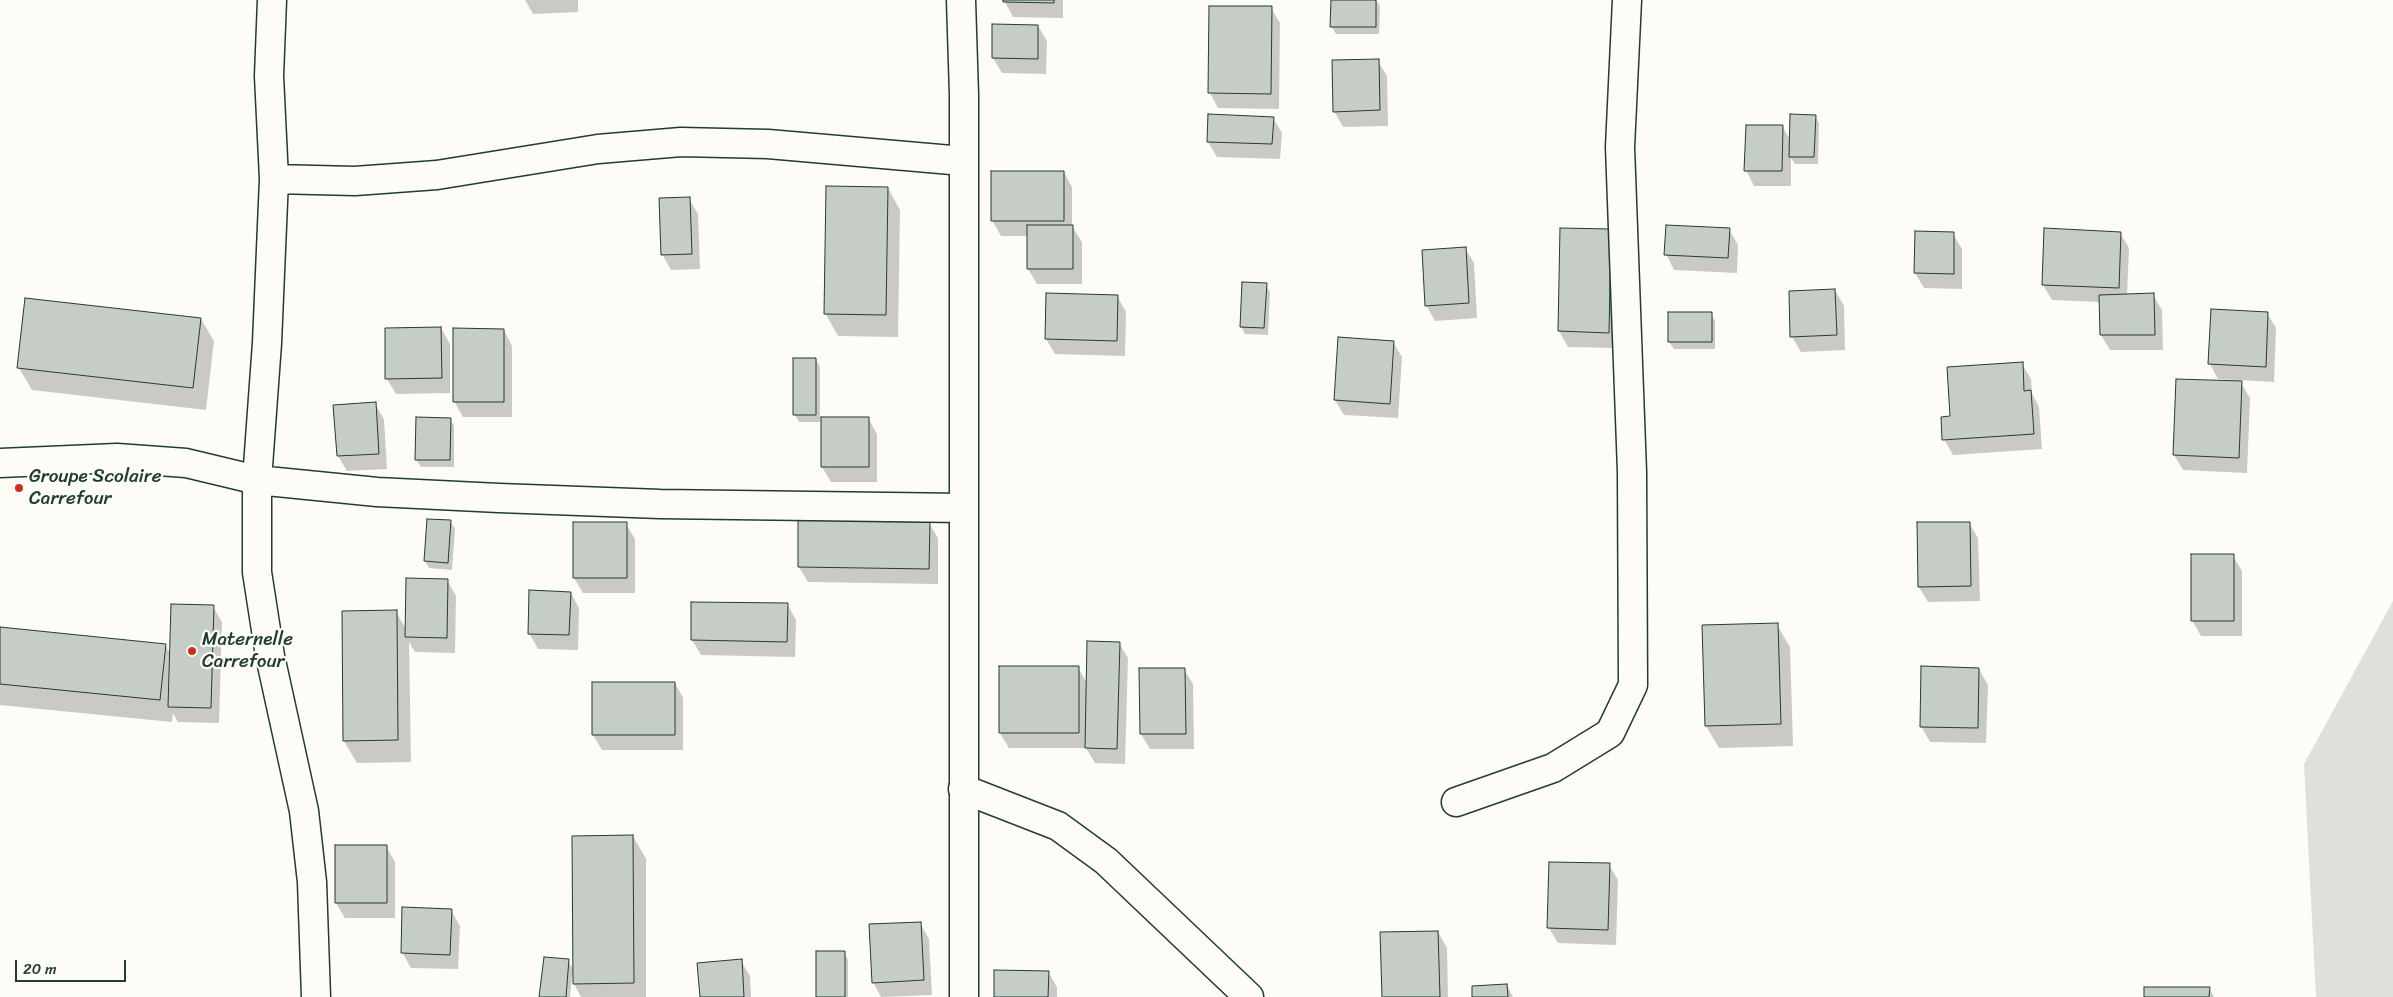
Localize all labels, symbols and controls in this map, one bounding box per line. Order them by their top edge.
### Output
place label: Groupe Scolaire Carrefour [29,466,161,510]
marker: Groupe Scolaire Carrefour [13,482,25,494]
place label: Maternelle Carrefour [202,629,293,673]
marker: Maternelle Carrefour [186,645,198,657]
scale bar [18,950,129,982]
text: 20 m [23,956,57,982]

